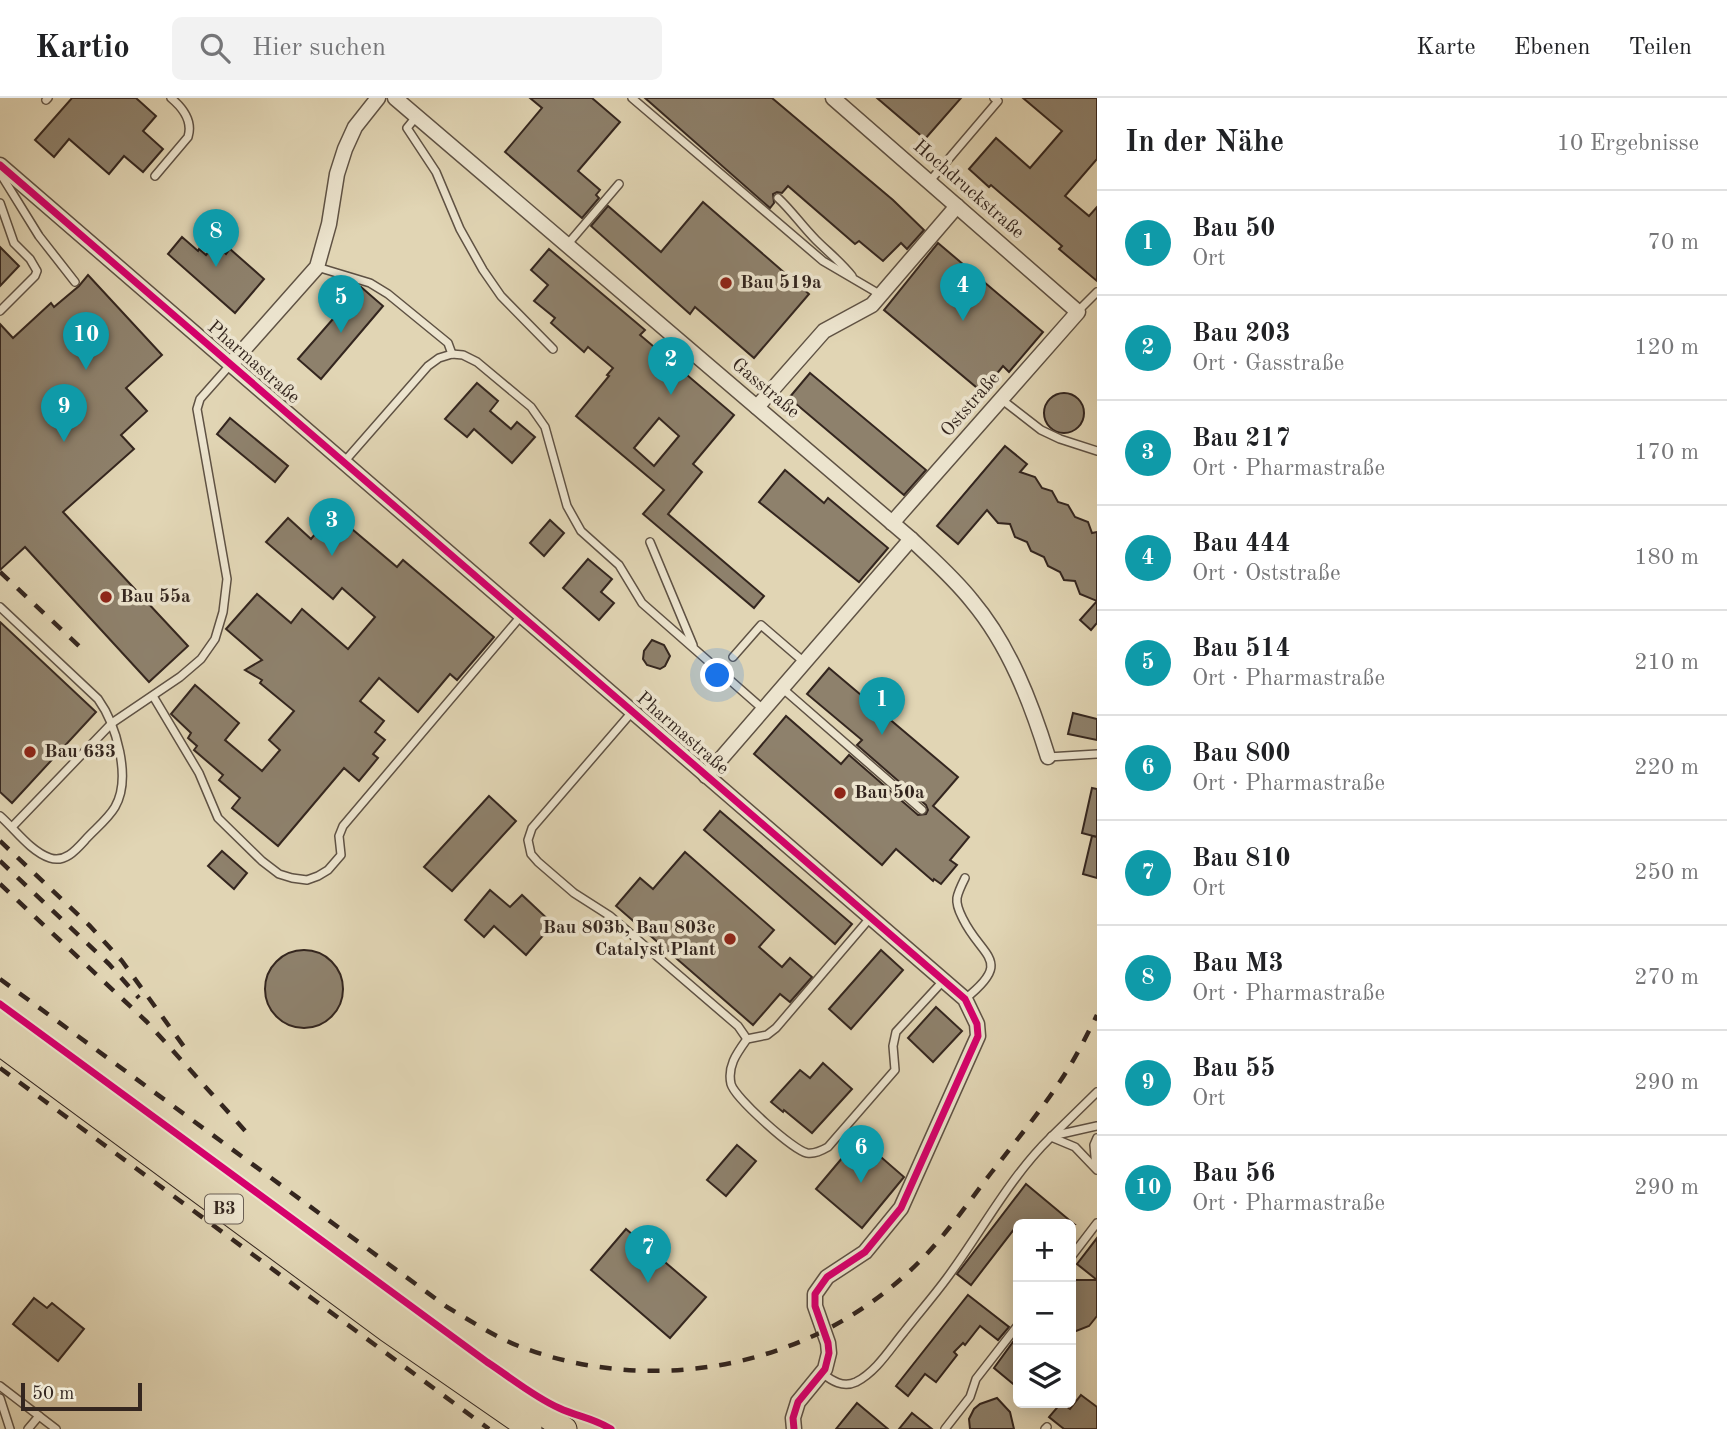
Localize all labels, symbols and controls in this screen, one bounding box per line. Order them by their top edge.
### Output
search box [172,17,662,80]
icon: search [196,29,234,67]
text: Kartio [35,32,130,65]
text: Hier suchen [252,35,386,61]
text: Karte [1416,36,1476,60]
text: Ebenen [1514,36,1590,60]
text: Teilen [1628,36,1692,60]
text: In der Nähe [1125,128,1284,158]
text: 10 Ergebnisse [1557,132,1699,155]
street label: Hochdruckstraße [909,137,1027,243]
pin: 8 [193,209,239,267]
text: Bau 50 [1192,216,1275,242]
text: 1 [1141,231,1155,254]
text: 70 m [1648,231,1699,254]
text: Ort [1192,247,1226,270]
pin: 4 [940,263,986,321]
place label: Bau 519a [740,274,822,293]
pin: 5 [318,275,364,333]
marker: Bau 519a [718,275,734,291]
pin: 10 [63,312,109,370]
street label: Pharmastraße [203,318,303,408]
text: Bau 203 [1192,321,1291,347]
text: 2 [1141,336,1155,359]
text: 120 m [1634,336,1699,359]
pin: 2 [648,337,694,395]
text: Ort · Gasstraße [1192,352,1344,375]
street label: Gasstraße [727,355,803,423]
street label: Oststraße [938,369,1004,441]
pin: 9 [41,384,87,442]
text: Bau 217 [1192,426,1291,452]
text: 3 [1141,441,1155,464]
text: 170 m [1634,441,1699,464]
text: Ort · Pharmastraße [1192,457,1385,480]
pin: 3 [309,498,355,556]
text: Bau 444 [1192,531,1291,557]
text: 4 [1141,546,1155,569]
text: 180 m [1634,546,1699,569]
text: Ort · Oststraße [1192,562,1341,585]
place label: Bau 55a [120,588,191,607]
marker: Bau 55a [98,589,114,605]
text: Bau 514 [1192,636,1291,662]
text: 5 [1141,651,1155,674]
text: 210 m [1634,651,1699,674]
your location [700,658,734,692]
text: Ort · Pharmastraße [1192,667,1385,690]
pin: 1 [859,677,905,735]
street label: Pharmastraße [632,689,732,779]
text: Bau 800 [1192,741,1291,767]
place label: Bau 633 [44,743,116,762]
marker: Bau 633 [22,744,38,760]
text: 6 [1141,756,1155,779]
text: 220 m [1634,756,1699,779]
text: Ort · Pharmastraße [1192,772,1385,795]
place label: Bau 50a [854,784,925,803]
marker: Bau 50a [832,785,848,801]
text: Bau 810 [1192,846,1291,872]
text: 7 [1141,861,1155,884]
text: 250 m [1634,861,1699,884]
text: Ort [1192,877,1226,900]
place label: Bau 803b, Bau 803c Catalyst Plant [542,919,716,960]
marker: Bau 803b, Bau 803c Catalyst Plant [722,931,738,947]
text: Bau M3 [1192,951,1283,977]
text: 8 [1141,966,1155,989]
text: 270 m [1634,966,1699,989]
text: Ort · Pharmastraße [1192,982,1385,1005]
text: Bau 55 [1192,1056,1275,1082]
text: 9 [1141,1071,1155,1094]
text: 290 m [1634,1071,1699,1094]
text: Ort [1192,1087,1226,1110]
pin: 6 [838,1125,884,1183]
text: Bau 56 [1192,1161,1275,1187]
text: 10 [1135,1176,1161,1199]
text: 290 m [1634,1176,1699,1199]
text: Ort · Pharmastraße [1192,1192,1385,1215]
road number: B3 [205,1194,243,1224]
map controls [1013,1219,1076,1408]
button: + [1013,1219,1076,1282]
pin: 7 [625,1225,671,1283]
button: − [1013,1282,1076,1345]
button: layers [1013,1345,1076,1408]
scale bar [21,1380,142,1412]
text: 50 m [32,1385,74,1404]

